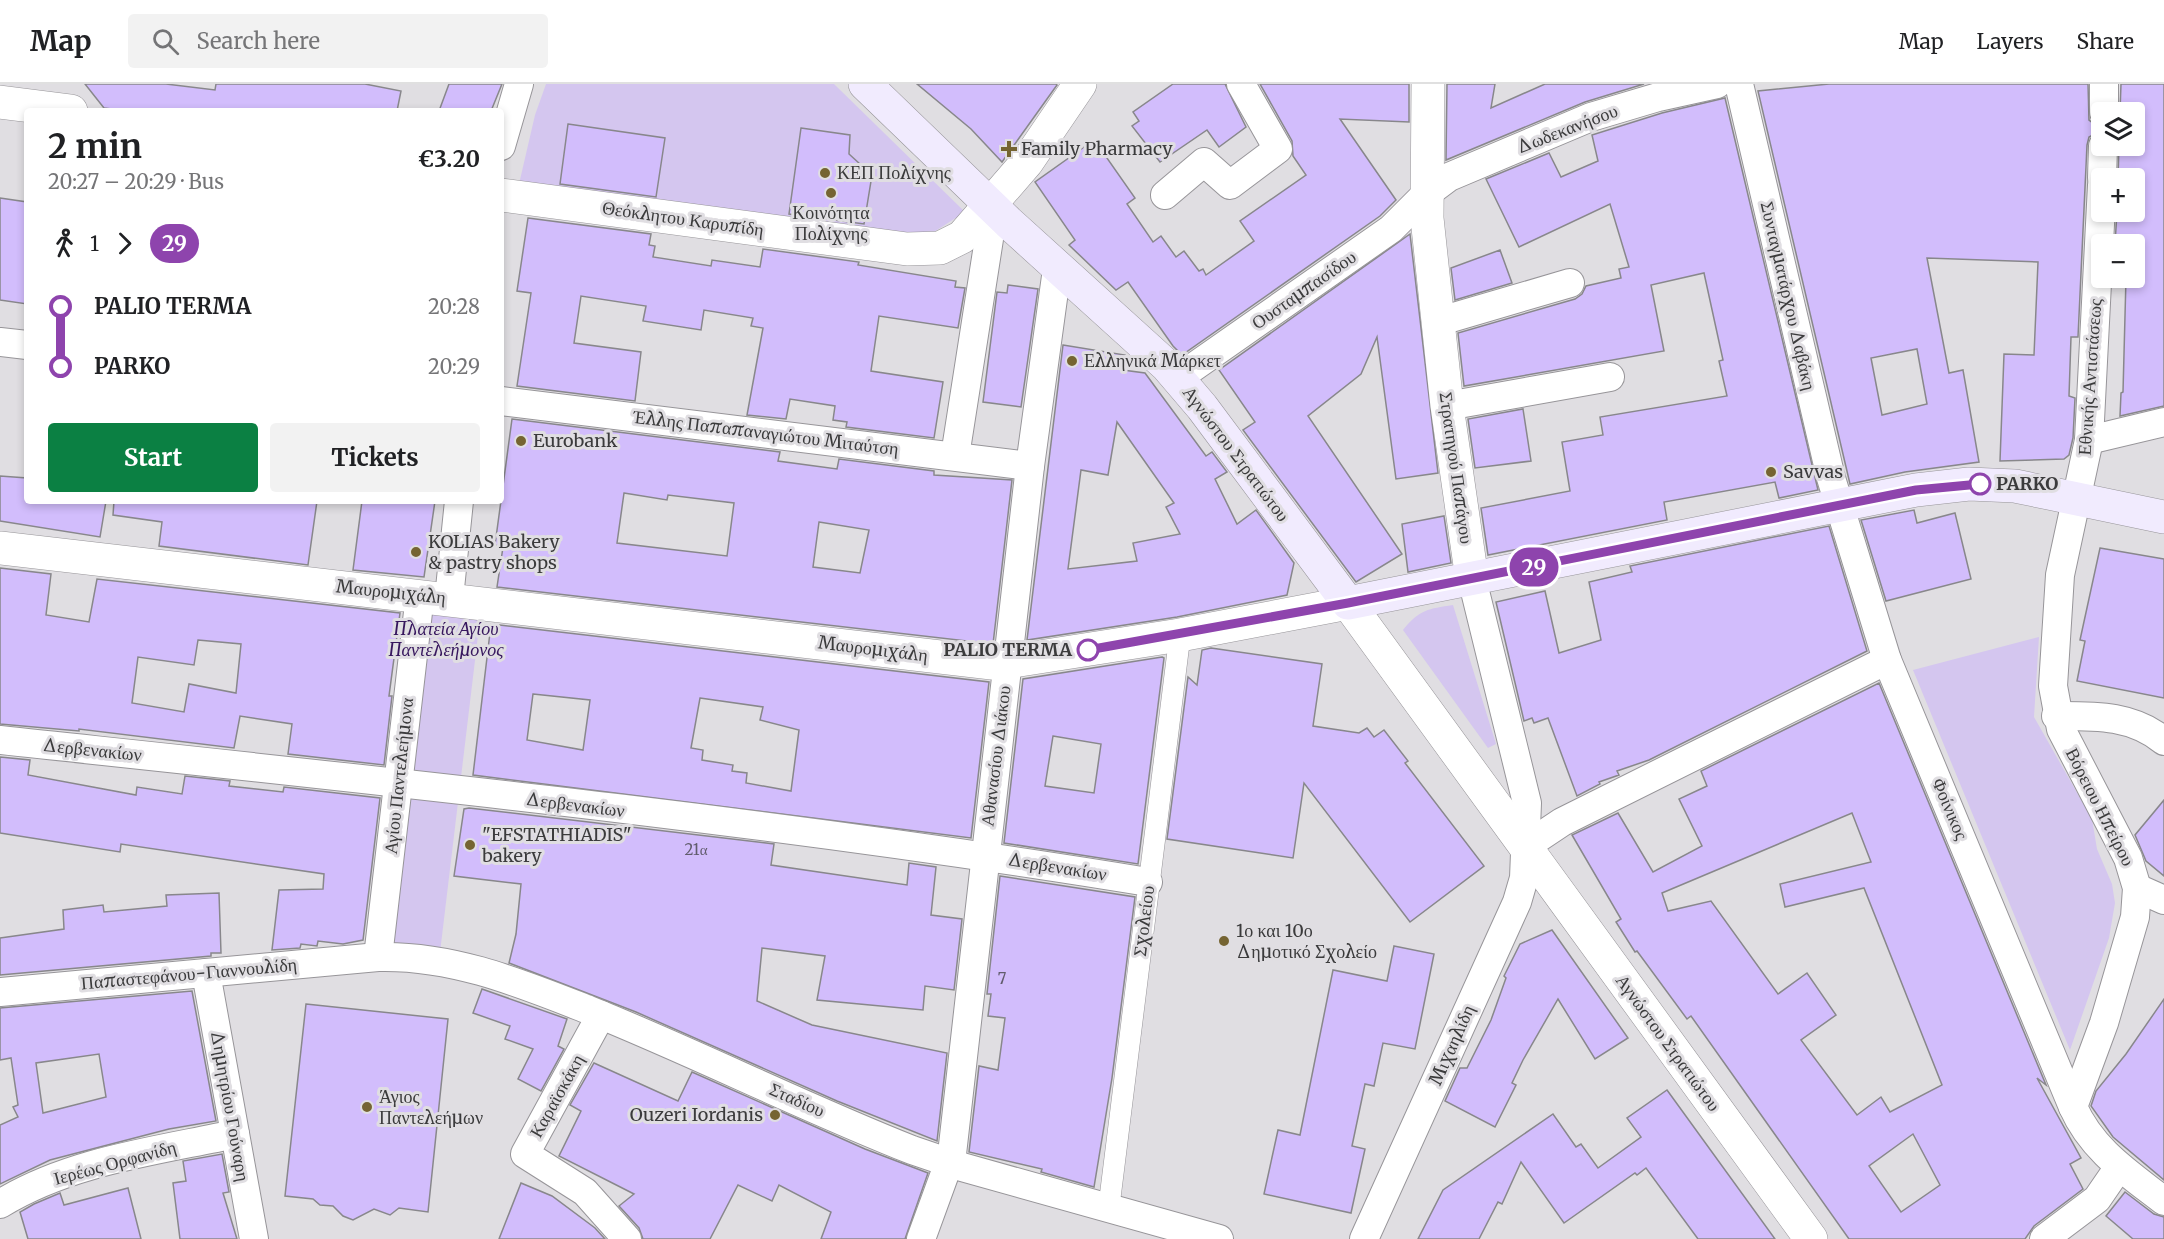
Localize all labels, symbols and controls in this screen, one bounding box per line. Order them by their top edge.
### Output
search box [128,14,548,68]
text: Map [30,23,92,59]
icon: search [149,25,182,58]
text: Search here [197,27,320,55]
text: Map [1899,28,1944,55]
text: Layers [1977,28,2044,55]
text: Share [2077,28,2134,55]
street label: Δωδεκανήσου [1513,99,1621,158]
map controls [2091,102,2145,288]
button: layers [2091,102,2145,156]
text: 2 min [48,126,142,167]
place label: Family Pharmacy [1021,137,1173,160]
marker: Family Pharmacy [1002,142,1016,156]
text: €3.20 [418,145,480,173]
place label: ΚΕΠ Πολίχνης [837,161,951,184]
marker: ΚΕΠ Πολίχνης [818,166,832,180]
button: + [2091,168,2145,222]
text: 20:27 – 20:29 · Bus [48,169,224,194]
marker: Κοινότητα Πολίχνης [824,186,838,200]
street label: Θεόκλητου Καρυπίδη [601,196,765,241]
street label: Συνταγματάρχου Δαβάκη [1756,199,1821,393]
place label: Κοινότητα Πολίχνης [792,201,870,245]
icon: walk [48,227,81,260]
icon: forward [108,227,141,260]
text: 29 [162,230,187,257]
text: 1 [90,231,99,256]
button: − [2091,234,2145,288]
street label: Ουσταμπασίδου [1247,245,1360,334]
text: PALIO TERMA [94,292,251,320]
text: 20:28 [428,294,480,319]
street label: Εθνικής Αντιστάσεως [2073,298,2106,456]
place label: Ελληνικά Μάρκετ [1084,349,1221,372]
text: PARKO [94,352,170,380]
text: 20:29 [428,354,480,379]
marker: Ελληνικά Μάρκετ [1065,354,1079,368]
street label: Αγνώστου Στρατιώτου [1178,381,1295,526]
street label: Στρατηγού Παπάγου [1434,391,1479,545]
street label: Έλλης Παπαπαναγιώτου Μιταύτση [631,405,900,460]
button: Start [48,423,258,492]
button: Tickets [270,423,480,492]
place label: Eurobank [533,429,618,452]
marker: Eurobank [514,434,528,448]
place label: Savvas [1783,460,1843,483]
marker: Savvas [1764,465,1778,479]
place label: PARKO [1996,472,2059,495]
marker: PARKO [1969,473,1991,495]
place label: KOLIAS Bakery & pastry shops [428,530,560,574]
marker: KOLIAS Bakery & pastry shops [409,545,423,559]
line badge: 29 [1507,548,1561,586]
text: 29 [1522,554,1546,581]
street label: Μαυρομιχάλη [335,574,447,609]
park label: Πλατεία Αγίου Παντελεήμονος [388,617,504,661]
street label: Μαυρομιχάλη [817,630,929,667]
place label: PALIO TERMA [943,638,1072,661]
marker: PALIO TERMA [1077,639,1099,661]
street label: Αθανασίου Διάκου [975,684,1016,828]
street label: Αγίου Παντελεήμονα [379,696,418,855]
street label: Δερβενακίων [41,733,143,766]
street label: Βόρειου Ηπείρου [2061,744,2140,870]
street label: Φοίνικος [1927,774,1974,843]
street label: Δερβενακίων [524,787,626,822]
place label: "EFSTATHIADIS" bakery [481,823,632,867]
marker: "EFSTATHIADIS" bakery [463,838,477,852]
house number: 21α [684,840,708,859]
street label: Δερβενακίων [1006,847,1108,886]
street label: Σχολείου [1128,884,1159,958]
place label: 1ο και 10ο Δημοτικό Σχολείο [1236,919,1377,963]
marker: 1ο και 10ο Δημοτικό Σχολείο [1217,934,1231,948]
street label: Παπαστεφάνου-Γιαννουλίδη [80,953,298,994]
house number: 7 [998,969,1007,988]
street label: Αγνώστου Στρατιώτου [1611,970,1726,1116]
street label: Μιχαηλίδη [1424,1001,1479,1088]
street label: Δημητρίου Γούναρη [206,1029,255,1183]
street label: Καραϊσκάκη [524,1050,589,1141]
street label: Σταδίου [766,1077,828,1122]
place label: Άγιος Παντελεήμων [379,1085,483,1129]
marker: Άγιος Παντελεήμων [360,1100,374,1114]
place label: Ouzeri Iordanis [630,1103,763,1126]
marker: Ouzeri Iordanis [768,1108,782,1122]
street label: Ιερέως Ορφανίδη [51,1135,179,1190]

